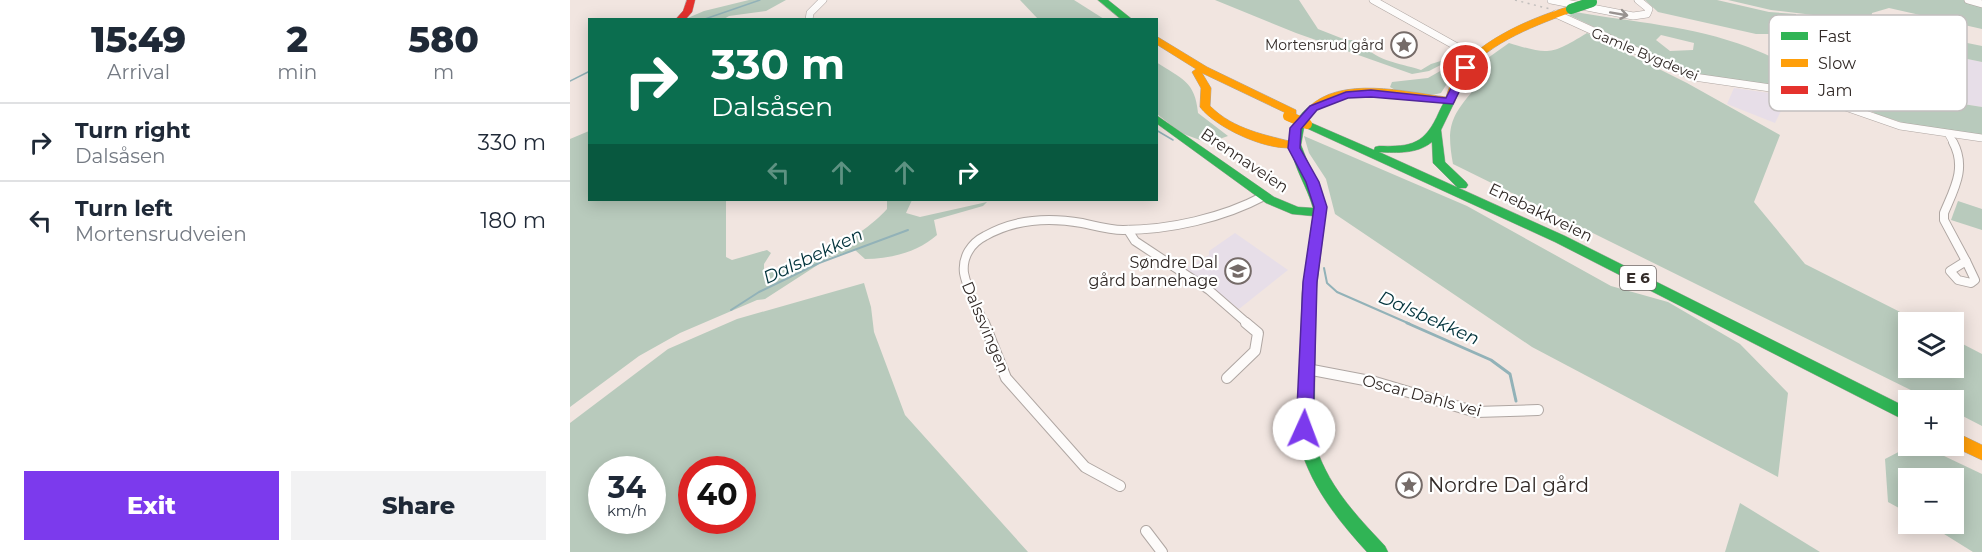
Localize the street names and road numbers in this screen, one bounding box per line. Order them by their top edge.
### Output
street label: Gamle Bygdevei [1589,23,1701,85]
street label: Brennaveien [1197,124,1292,197]
street label: Enebakkveien [1486,179,1596,246]
road number: E 6 [1620,266,1656,290]
street label: Dalssvingen [958,279,1013,376]
street label: Oscar Dahls vei [1360,370,1483,421]

